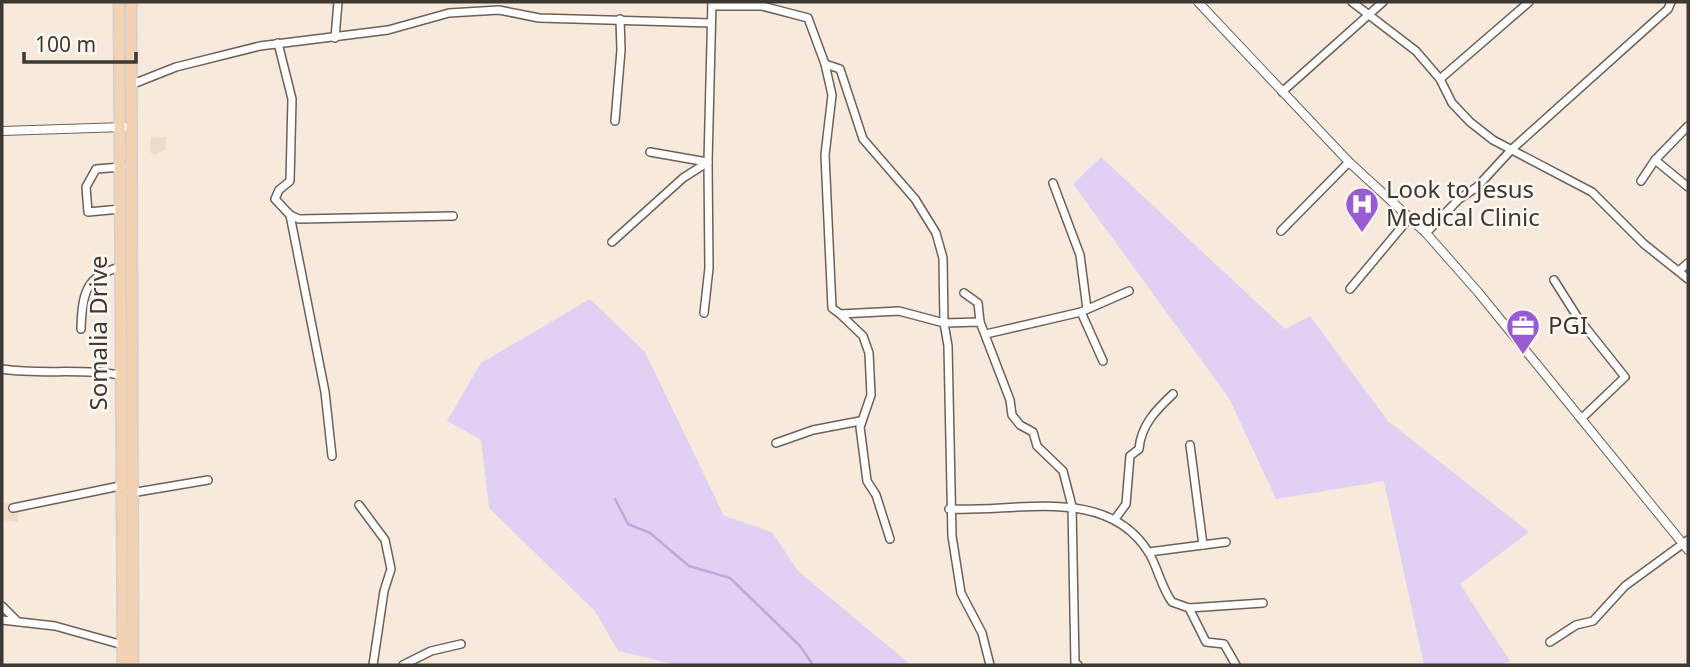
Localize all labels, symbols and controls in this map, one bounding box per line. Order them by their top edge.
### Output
scale bar [24,21,136,65]
text: 100 m [35,30,96,58]
place label: Look to Jesus Medical Clinic [1386,172,1540,233]
hospital icon: Look to Jesus Medical Clinic [1343,185,1381,234]
street label: Somalia Drive [81,255,114,411]
office icon: PGI [1504,307,1542,356]
place label: PGI [1548,308,1588,341]

